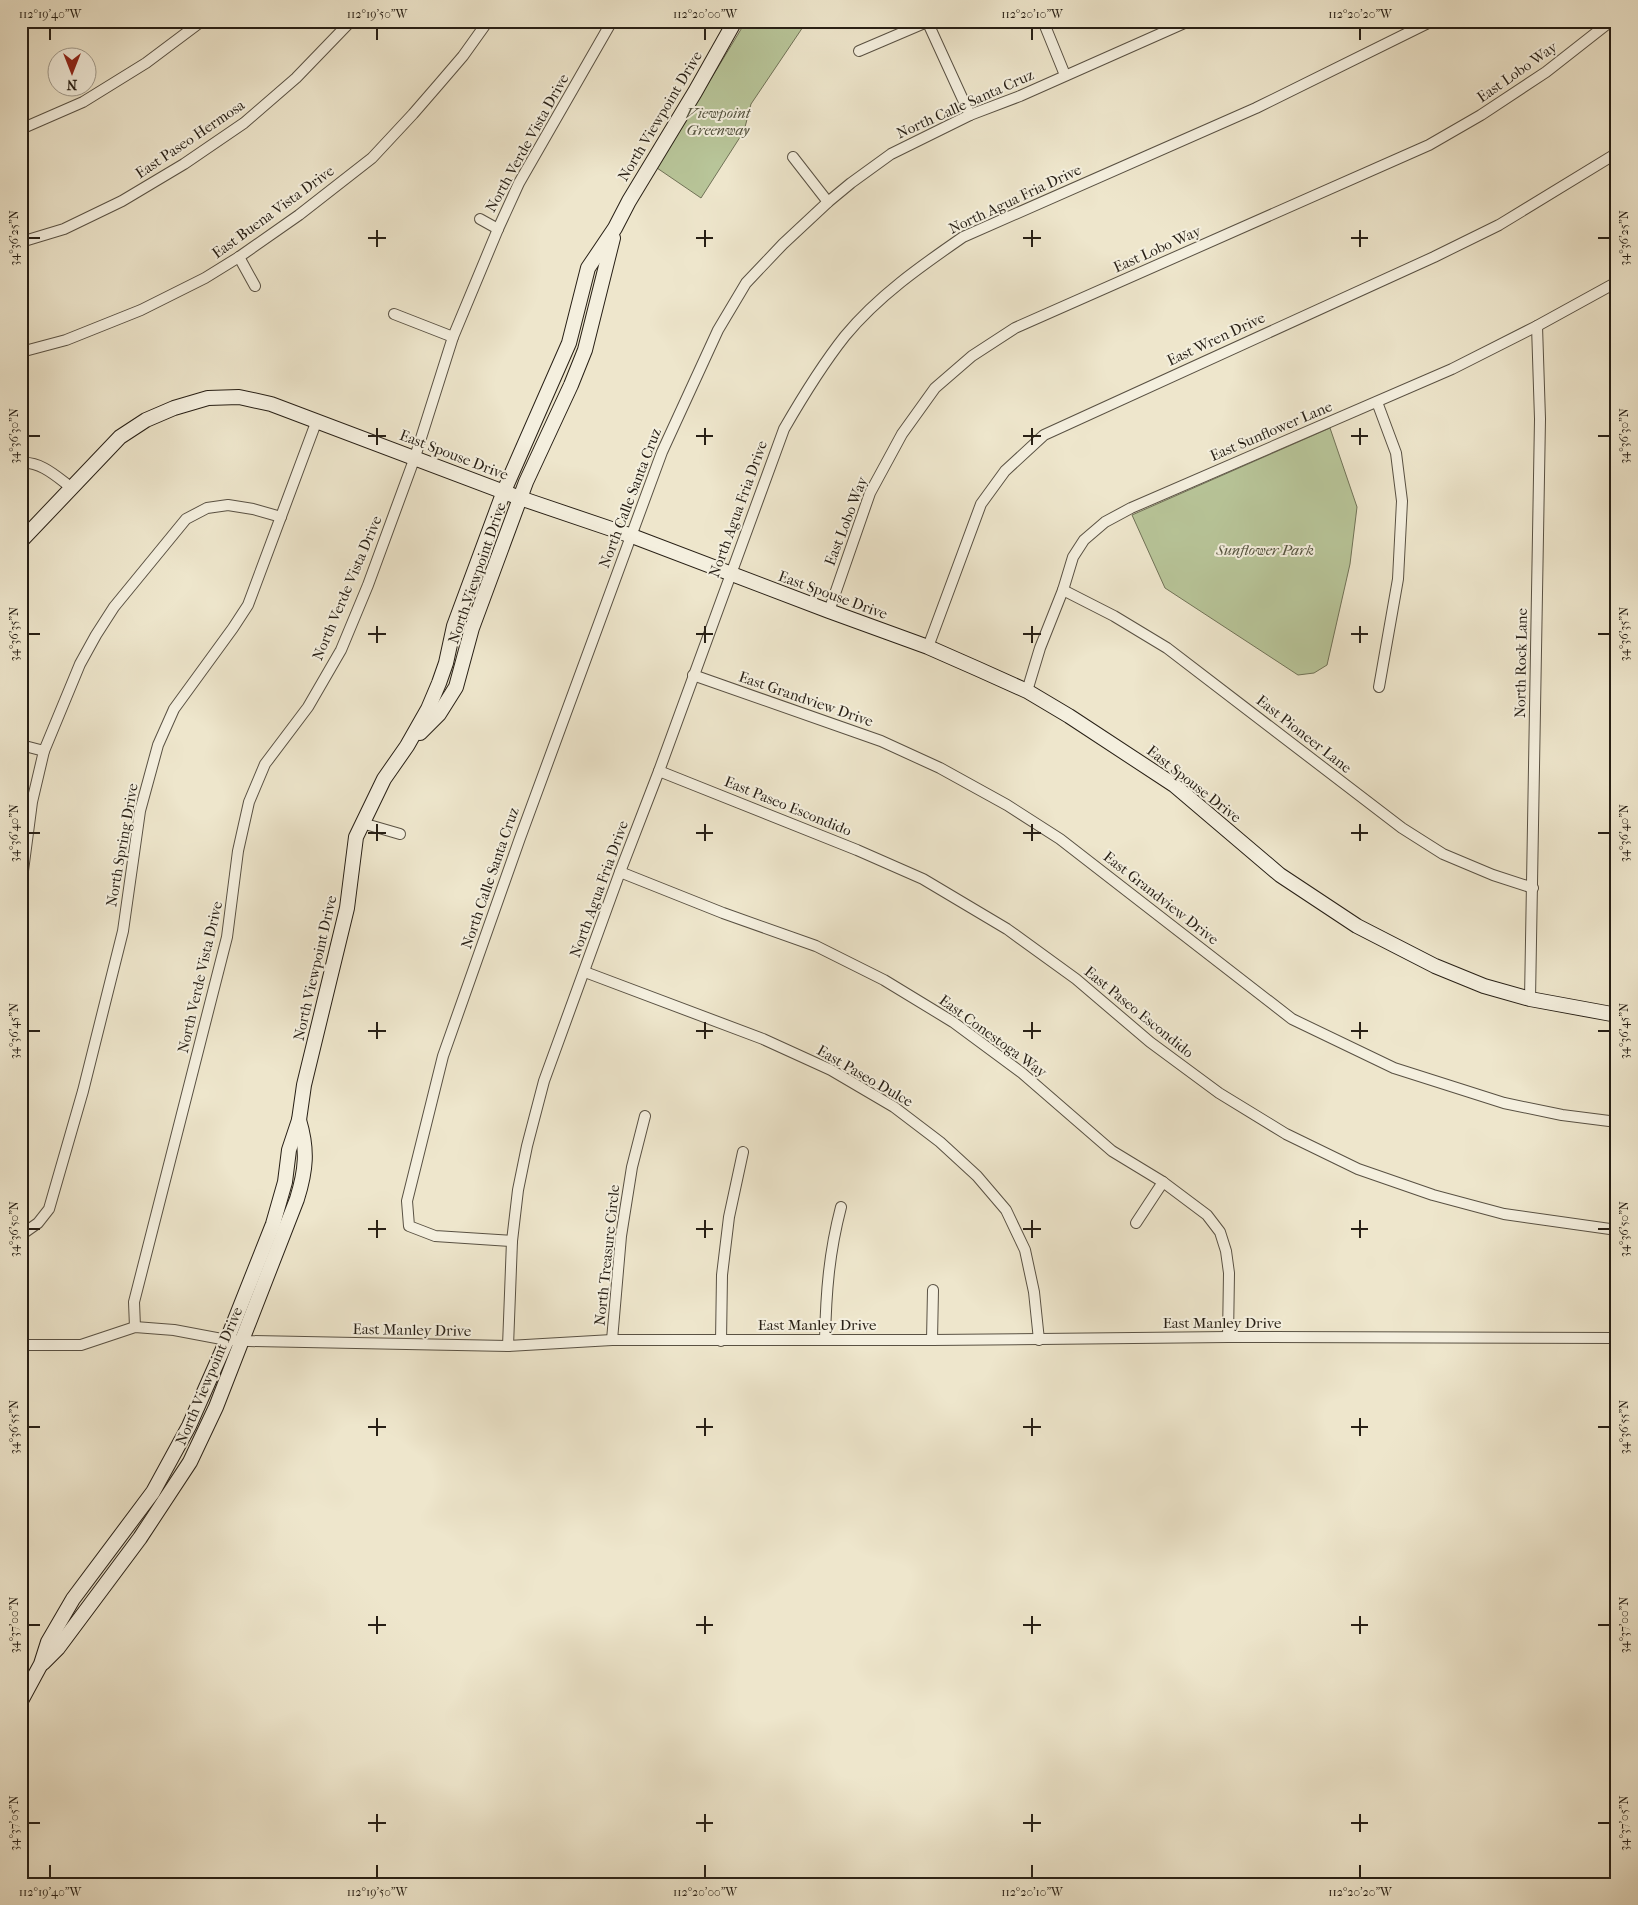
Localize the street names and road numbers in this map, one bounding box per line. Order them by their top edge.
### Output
street label: East Lobo Way [1473,37,1561,106]
street label: North Viewpoint Drive [614,47,706,184]
street label: North Calle Santa Cruz [894,65,1037,142]
street label: North Verde Vista Drive [481,70,573,215]
street label: East Paseo Hermosa [132,95,249,182]
street label: North Agua Fria Drive [946,160,1085,238]
street label: East Buena Vista Drive [208,161,338,262]
street label: East Lobo Way [1110,221,1204,276]
street label: East Wren Drive [1164,308,1268,370]
street label: East Sunflower Lane [1207,397,1335,465]
street label: North Calle Santa Cruz [595,425,665,570]
street label: East Spouse Drive [397,426,511,484]
street label: North Agua Fria Drive [705,438,771,580]
street label: East Lobo Way [821,473,872,568]
street label: North Viewpoint Drive [444,499,510,646]
street label: North Verde Vista Drive [308,513,386,663]
street label: East Spouse Drive [776,567,891,623]
street label: North Rock Lane [1511,607,1531,718]
street label: East Grandview Drive [736,668,876,731]
street label: East Pioneer Lane [1253,691,1356,777]
street label: East Spouse Drive [1143,742,1245,827]
street label: East Paseo Escondido [722,772,855,840]
street label: North Spring Drive [102,781,142,908]
street label: North Calle Santa Cruz [457,805,523,951]
street label: North Agua Fria Drive [566,818,632,960]
street label: East Grandview Drive [1100,848,1223,949]
street label: North Viewpoint Drive [290,893,341,1042]
street label: North Verde Vista Drive [174,899,226,1055]
street label: East Paseo Escondido [1081,962,1198,1062]
street label: East Conestoga Way [936,991,1051,1082]
street label: East Paseo Dulce [814,1041,917,1111]
street label: North Treasure Circle [591,1183,623,1326]
street label: North Viewpoint Drive [172,1304,247,1448]
street label: East Manley Drive [1163,1314,1282,1332]
street label: East Manley Drive [758,1316,877,1334]
street label: East Manley Drive [353,1320,472,1340]

